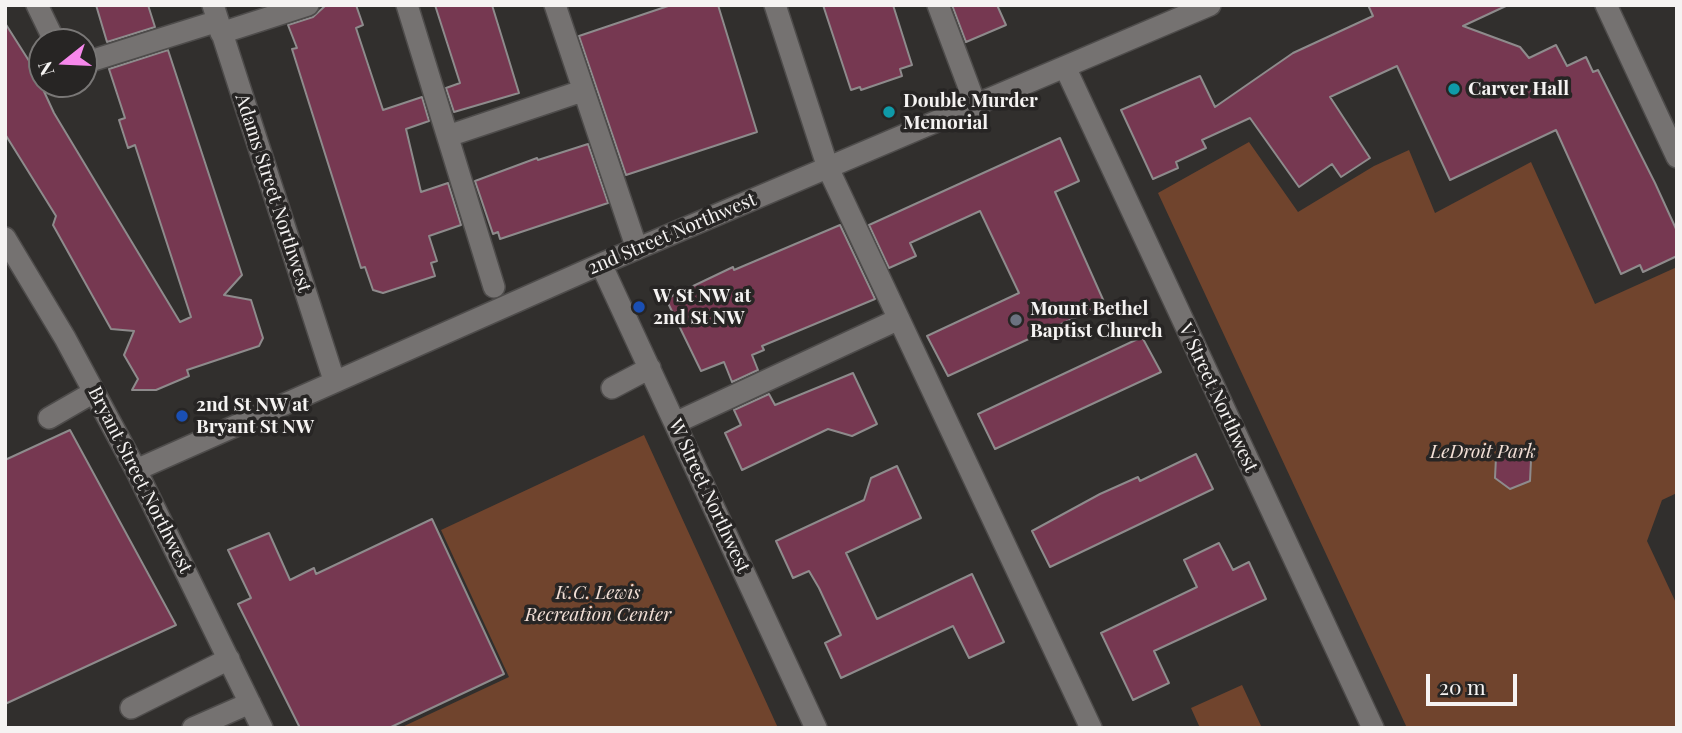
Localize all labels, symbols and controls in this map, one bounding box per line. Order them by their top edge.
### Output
north arrow [28,28,98,98]
text: N [30,58,59,79]
place label: Carver Hall [1468,78,1569,100]
marker: Carver Hall [1446,81,1462,97]
place label: Double Murder Memorial [903,90,1038,134]
street label: Adams Street Northwest [230,91,316,295]
marker: Double Murder Memorial [881,104,897,120]
street label: 2nd Street Northwest [584,188,760,280]
place label: W St NW at 2nd St NW [653,285,751,329]
place label: Mount Bethel Baptist Church [1030,298,1163,342]
marker: W St NW at 2nd St NW [631,299,647,315]
marker: Mount Bethel Baptist Church [1008,312,1024,328]
street label: V Street Northwest [1174,320,1262,476]
street label: Bryant Street Northwest [83,383,197,577]
place label: 2nd St NW at Bryant St NW [196,394,314,438]
marker: 2nd St NW at Bryant St NW [174,408,190,424]
street label: W Street Northwest [663,416,755,576]
park label: LeDroit Park [1430,441,1536,463]
park label: K.C. Lewis Recreation Center [525,582,671,626]
scale bar [1430,660,1521,704]
text: 20 m [1439,672,1486,700]

